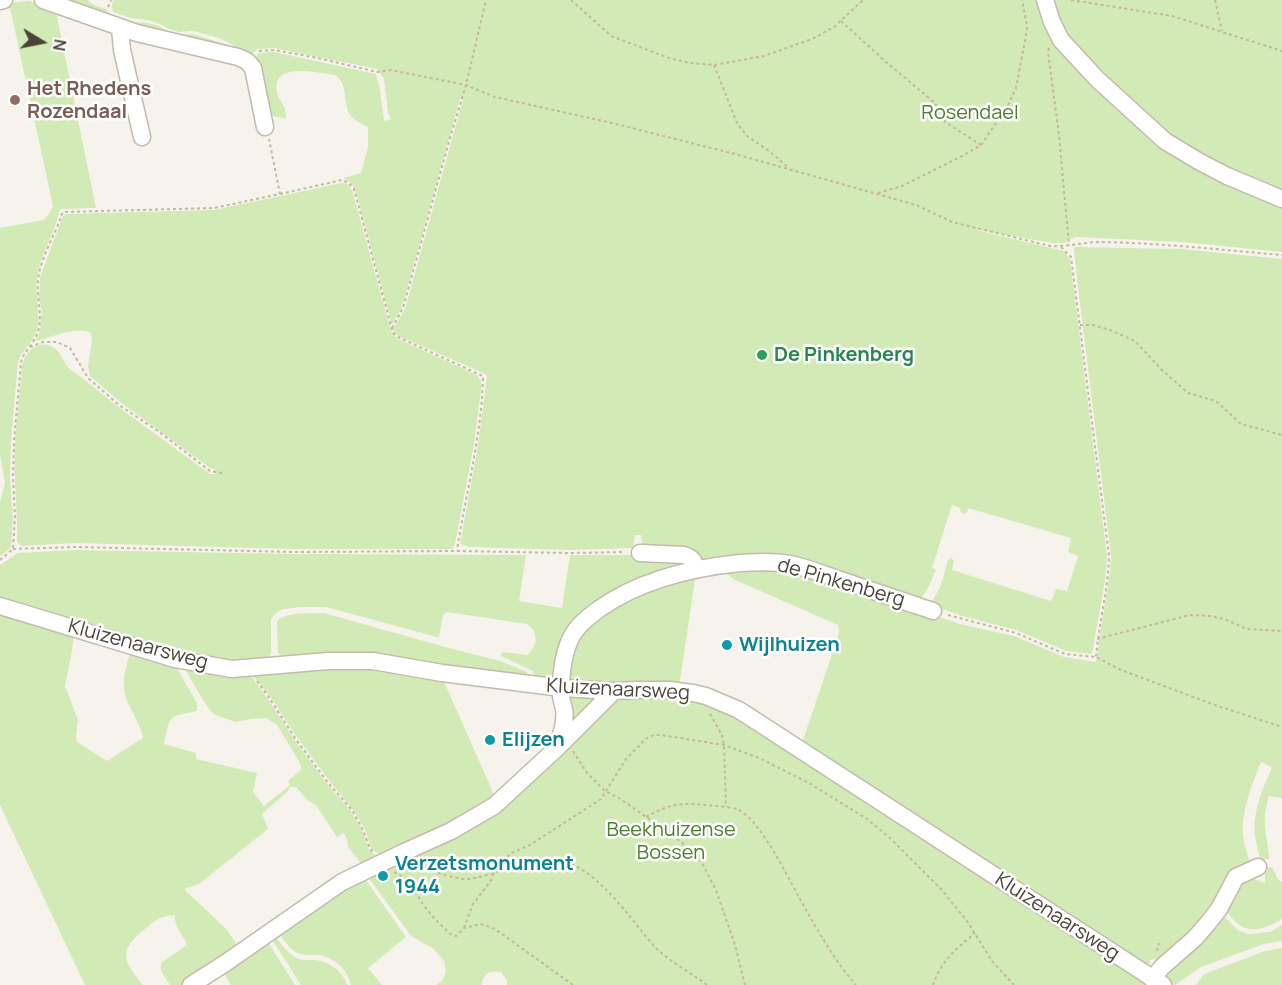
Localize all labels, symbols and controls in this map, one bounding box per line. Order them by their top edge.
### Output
north arrow [12,12,72,72]
text: N [48,38,72,53]
place label: Het Rhedens Rozendaal [27,77,151,124]
marker: Het Rhedens Rozendaal [8,93,22,107]
park label: Rosendael [921,101,1019,125]
place label: De Pinkenberg [774,343,914,367]
marker: De Pinkenberg [755,348,769,362]
street label: de Pinkenberg [775,553,907,613]
street label: Kluizenaarsweg [65,615,211,675]
place label: Wijlhuizen [739,633,840,657]
marker: Wijlhuizen [720,638,734,652]
street label: Kluizenaarsweg [546,674,690,706]
place label: Elijzen [502,728,565,752]
marker: Elijzen [483,733,497,747]
park label: Beekhuizense Bossen [606,818,736,865]
place label: Verzetsmonument 1944 [395,852,574,899]
street label: Kluizenaarsweg [990,868,1124,966]
marker: Verzetsmonument 1944 [376,869,390,883]

